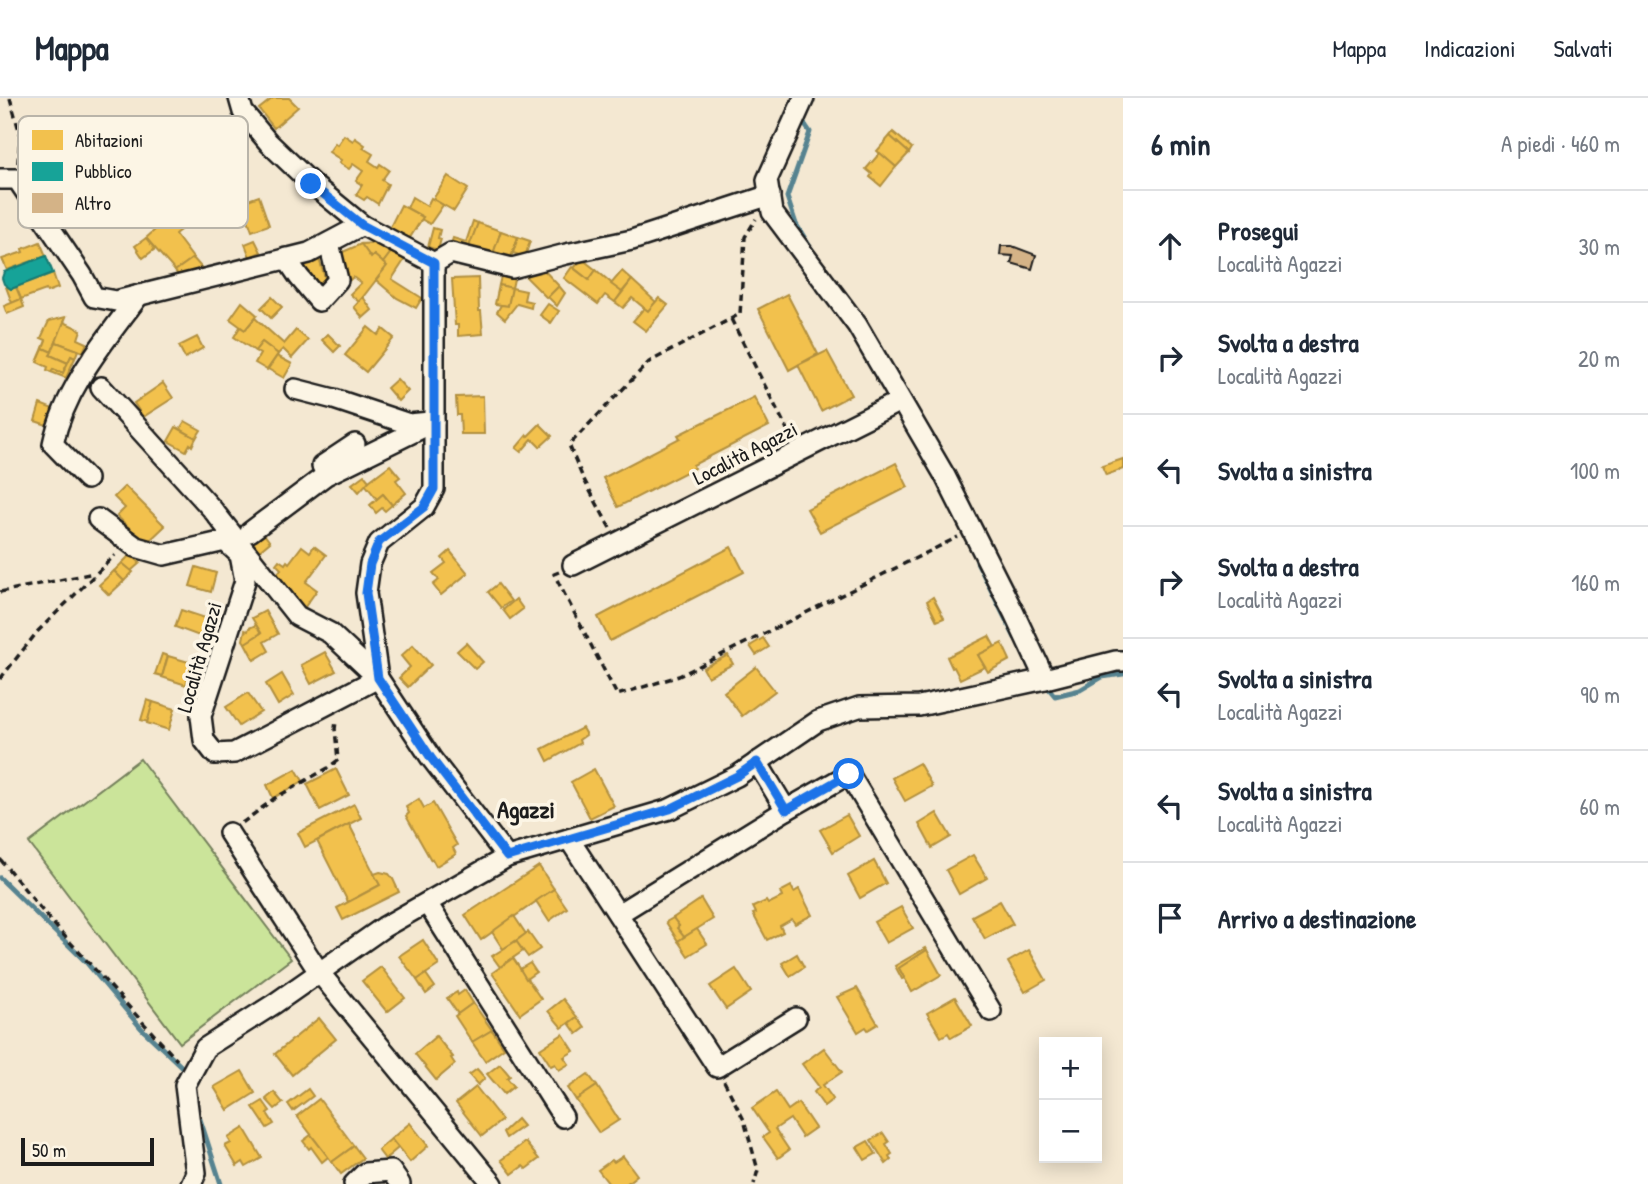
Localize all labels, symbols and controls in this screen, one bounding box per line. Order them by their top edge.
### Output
text: Mappa [35,26,109,70]
text: Mappa [1332,32,1386,64]
text: Indicazioni [1424,32,1516,64]
text: Salvati [1554,32,1613,64]
legend [18,116,248,228]
text: 6 min [1151,124,1211,164]
text: Abitazioni [75,127,143,153]
text: A piedi · 460 m [1501,128,1620,159]
text: Pubblico [75,158,132,184]
route end [295,168,326,199]
text: Altro [75,190,111,216]
text: Prosegui [1218,213,1299,248]
icon: ahead [1151,227,1189,265]
text: 30 m [1578,231,1620,262]
text: Località Agazzi [1218,248,1343,279]
text: Svolta a destra [1218,325,1359,360]
icon: right [1151,339,1189,377]
text: 20 m [1578,343,1620,374]
text: Località Agazzi [1218,360,1343,391]
street label: Località Agazzi [688,414,802,492]
icon: left [1151,451,1189,489]
text: Svolta a sinistra [1218,453,1372,488]
text: 100 m [1570,455,1620,486]
text: Svolta a destra [1218,549,1359,584]
icon: right [1151,563,1189,601]
text: 160 m [1571,567,1620,598]
text: Località Agazzi [1218,584,1343,615]
street label: Località Agazzi [169,598,229,716]
text: Svolta a sinistra [1218,661,1372,696]
icon: left [1151,675,1189,713]
text: 90 m [1580,679,1620,710]
text: Località Agazzi [1218,696,1343,727]
route start [833,758,864,789]
text: Svolta a sinistra [1218,773,1372,808]
icon: left [1151,787,1189,825]
text: 60 m [1580,791,1620,822]
district label: Agazzi [497,793,555,826]
text: Località Agazzi [1218,808,1343,839]
icon: arrive [1151,899,1189,937]
text: Arrivo a destinazione [1218,901,1416,936]
map controls [1039,1037,1102,1163]
button: + [1039,1037,1102,1100]
button: − [1039,1100,1102,1163]
scale bar [21,1135,154,1167]
text: 50 m [32,1137,66,1163]

